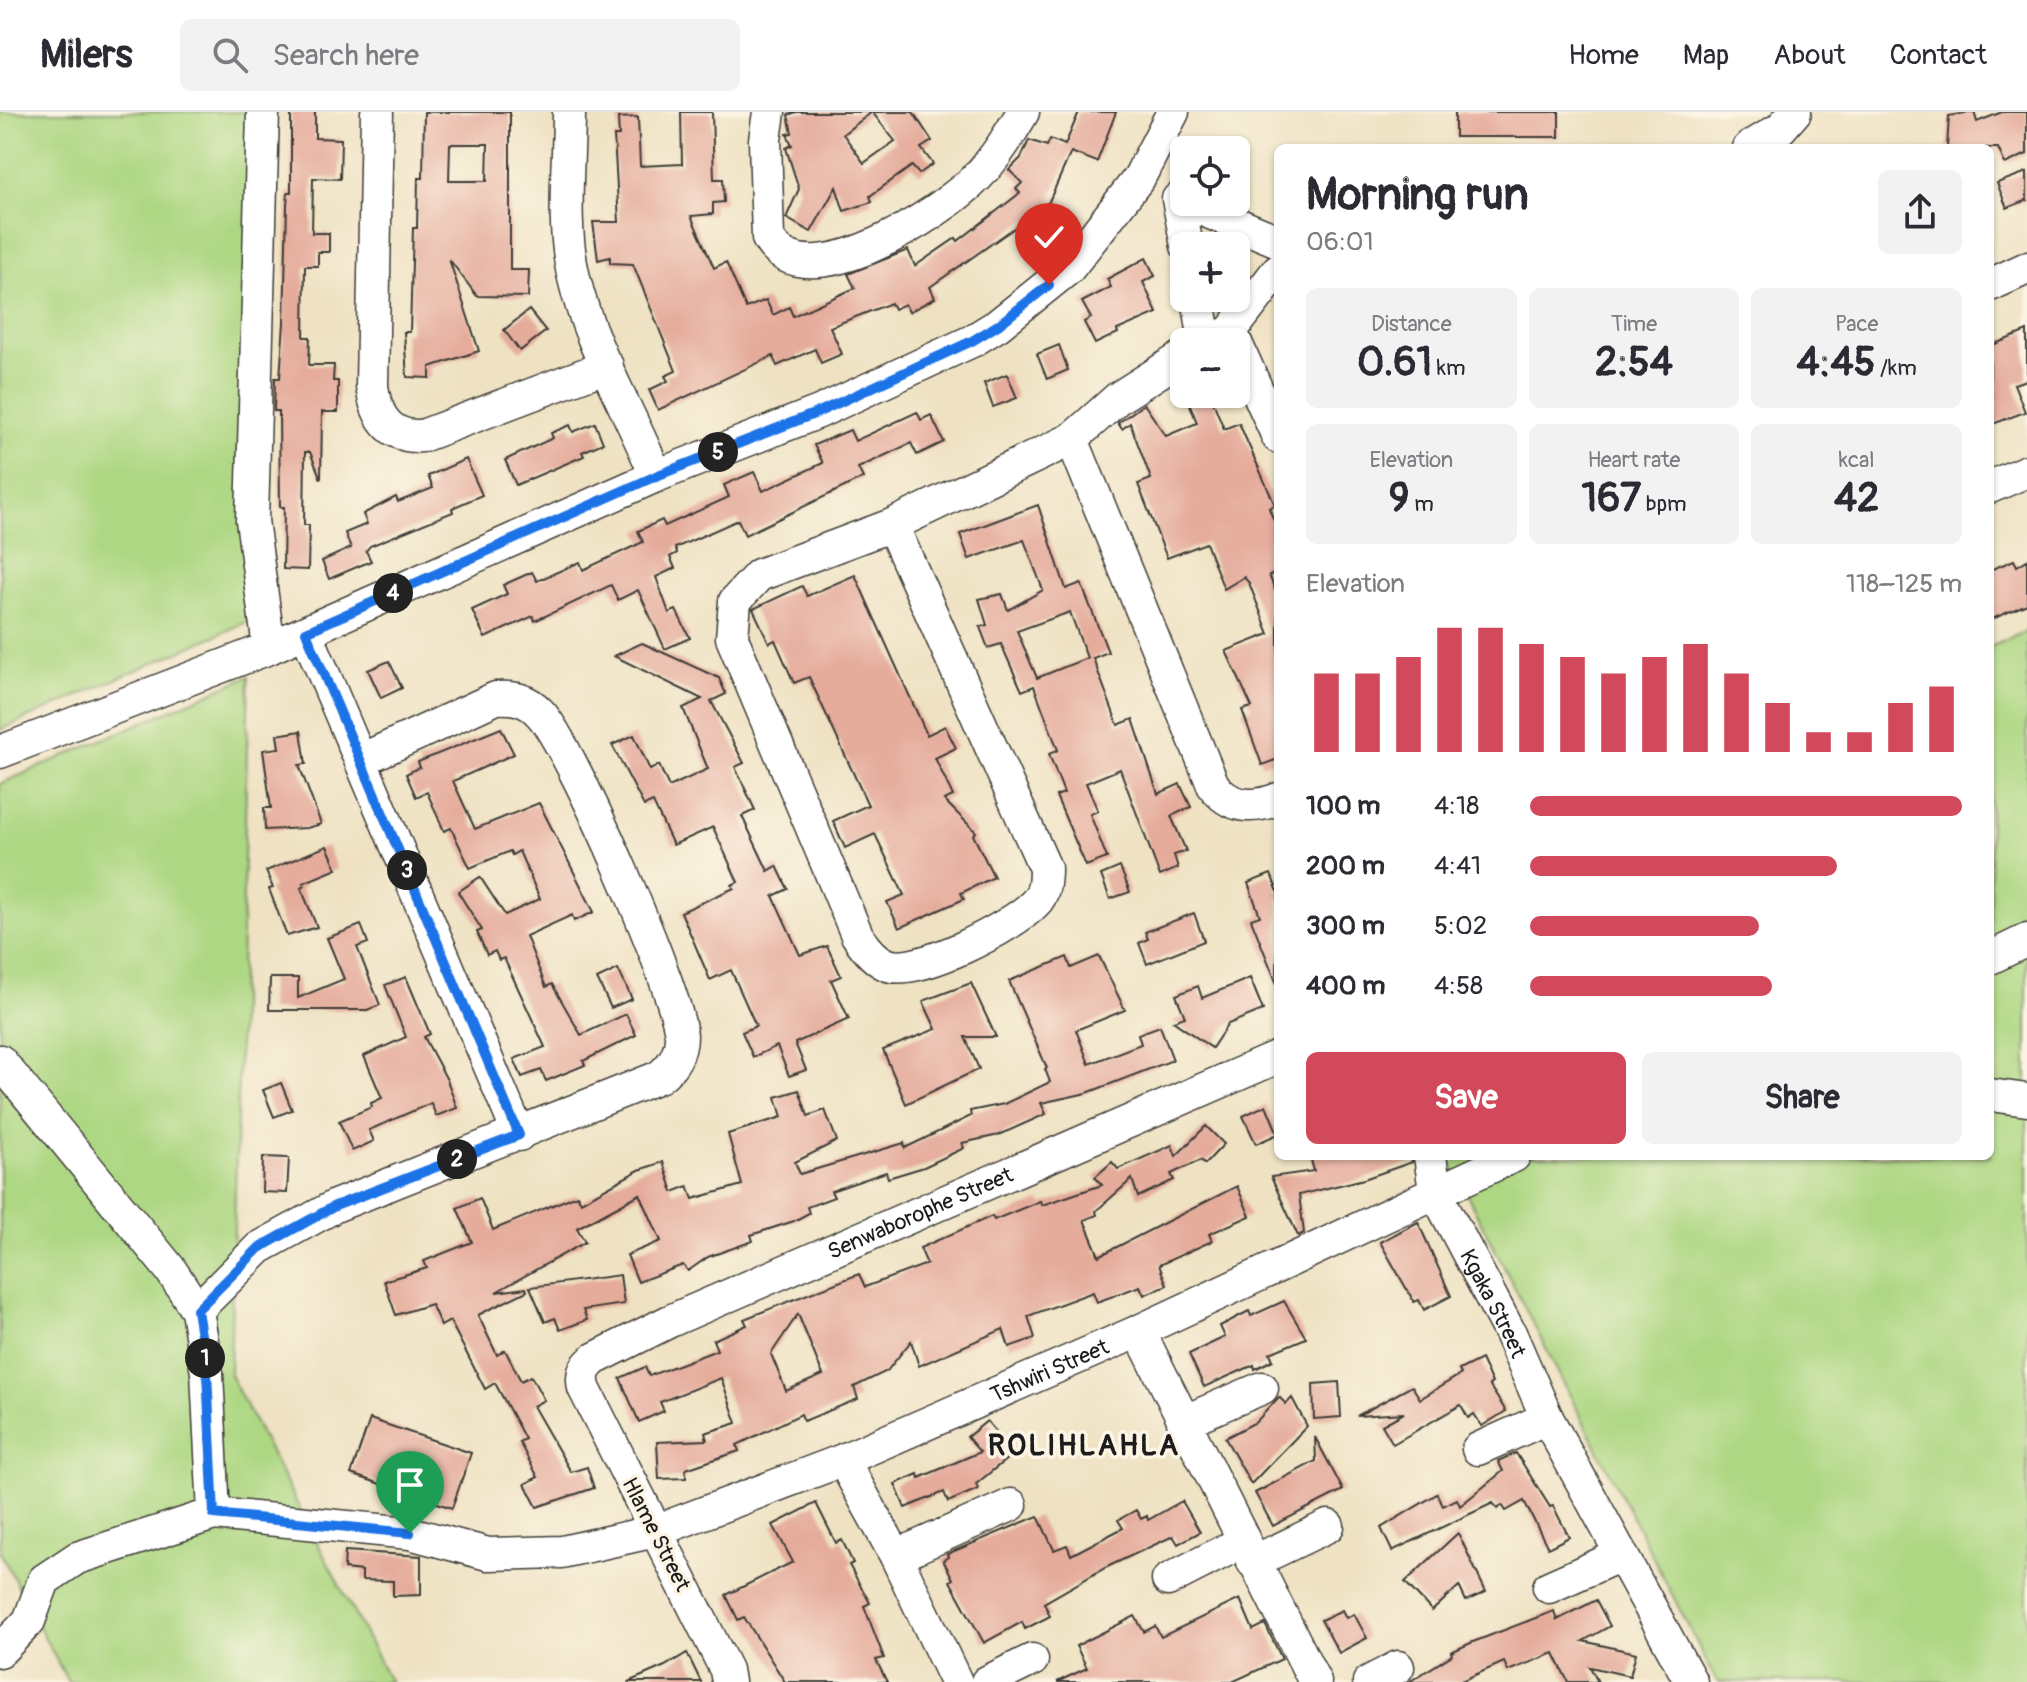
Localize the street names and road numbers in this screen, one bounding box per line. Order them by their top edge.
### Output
street label: Senwaborophe Street [823,1161,1017,1266]
street label: Kgaka Street [1453,1245,1532,1362]
street label: Tshwiri Street [986,1333,1113,1409]
street label: Hlame Street [615,1473,697,1596]

